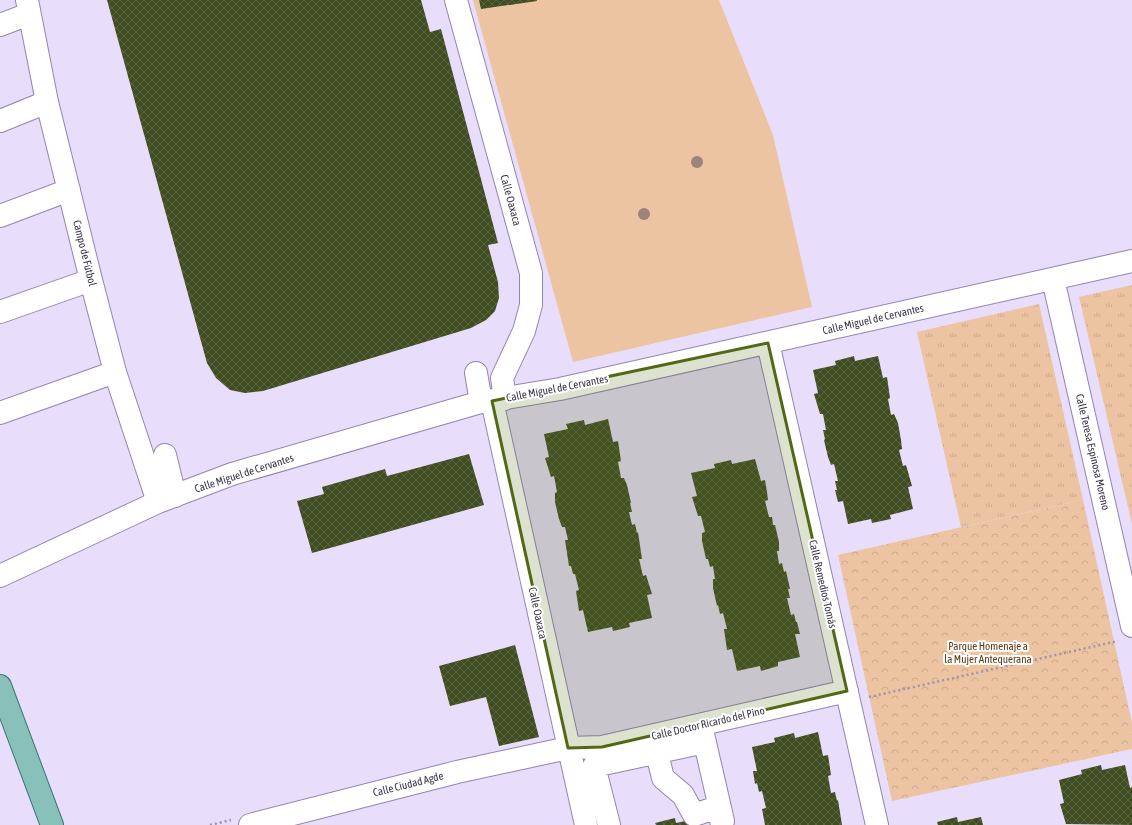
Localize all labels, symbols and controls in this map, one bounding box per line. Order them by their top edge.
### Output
street label: Calle Oaxaca [498,173,524,227]
street label: Campo de Fútbol [71,219,99,287]
street label: Calle Miguel de Cervantes [821,302,925,336]
street label: Calle Miguel de Cervantes [505,372,609,404]
street label: Calle Teresa Espinosa Moreno [1074,393,1112,511]
street label: Calle Miguel de Cervantes [193,451,295,495]
street label: Calle Remedios Tomás [807,539,839,629]
street label: Calle Oaxaca [527,586,549,640]
park label: Parque Homenaje a la Mujer Antequerana [944,640,1032,665]
street label: Calle Doctor Ricardo del Pino [650,704,766,742]
street label: Calle Ciudad Agde [371,769,445,799]

